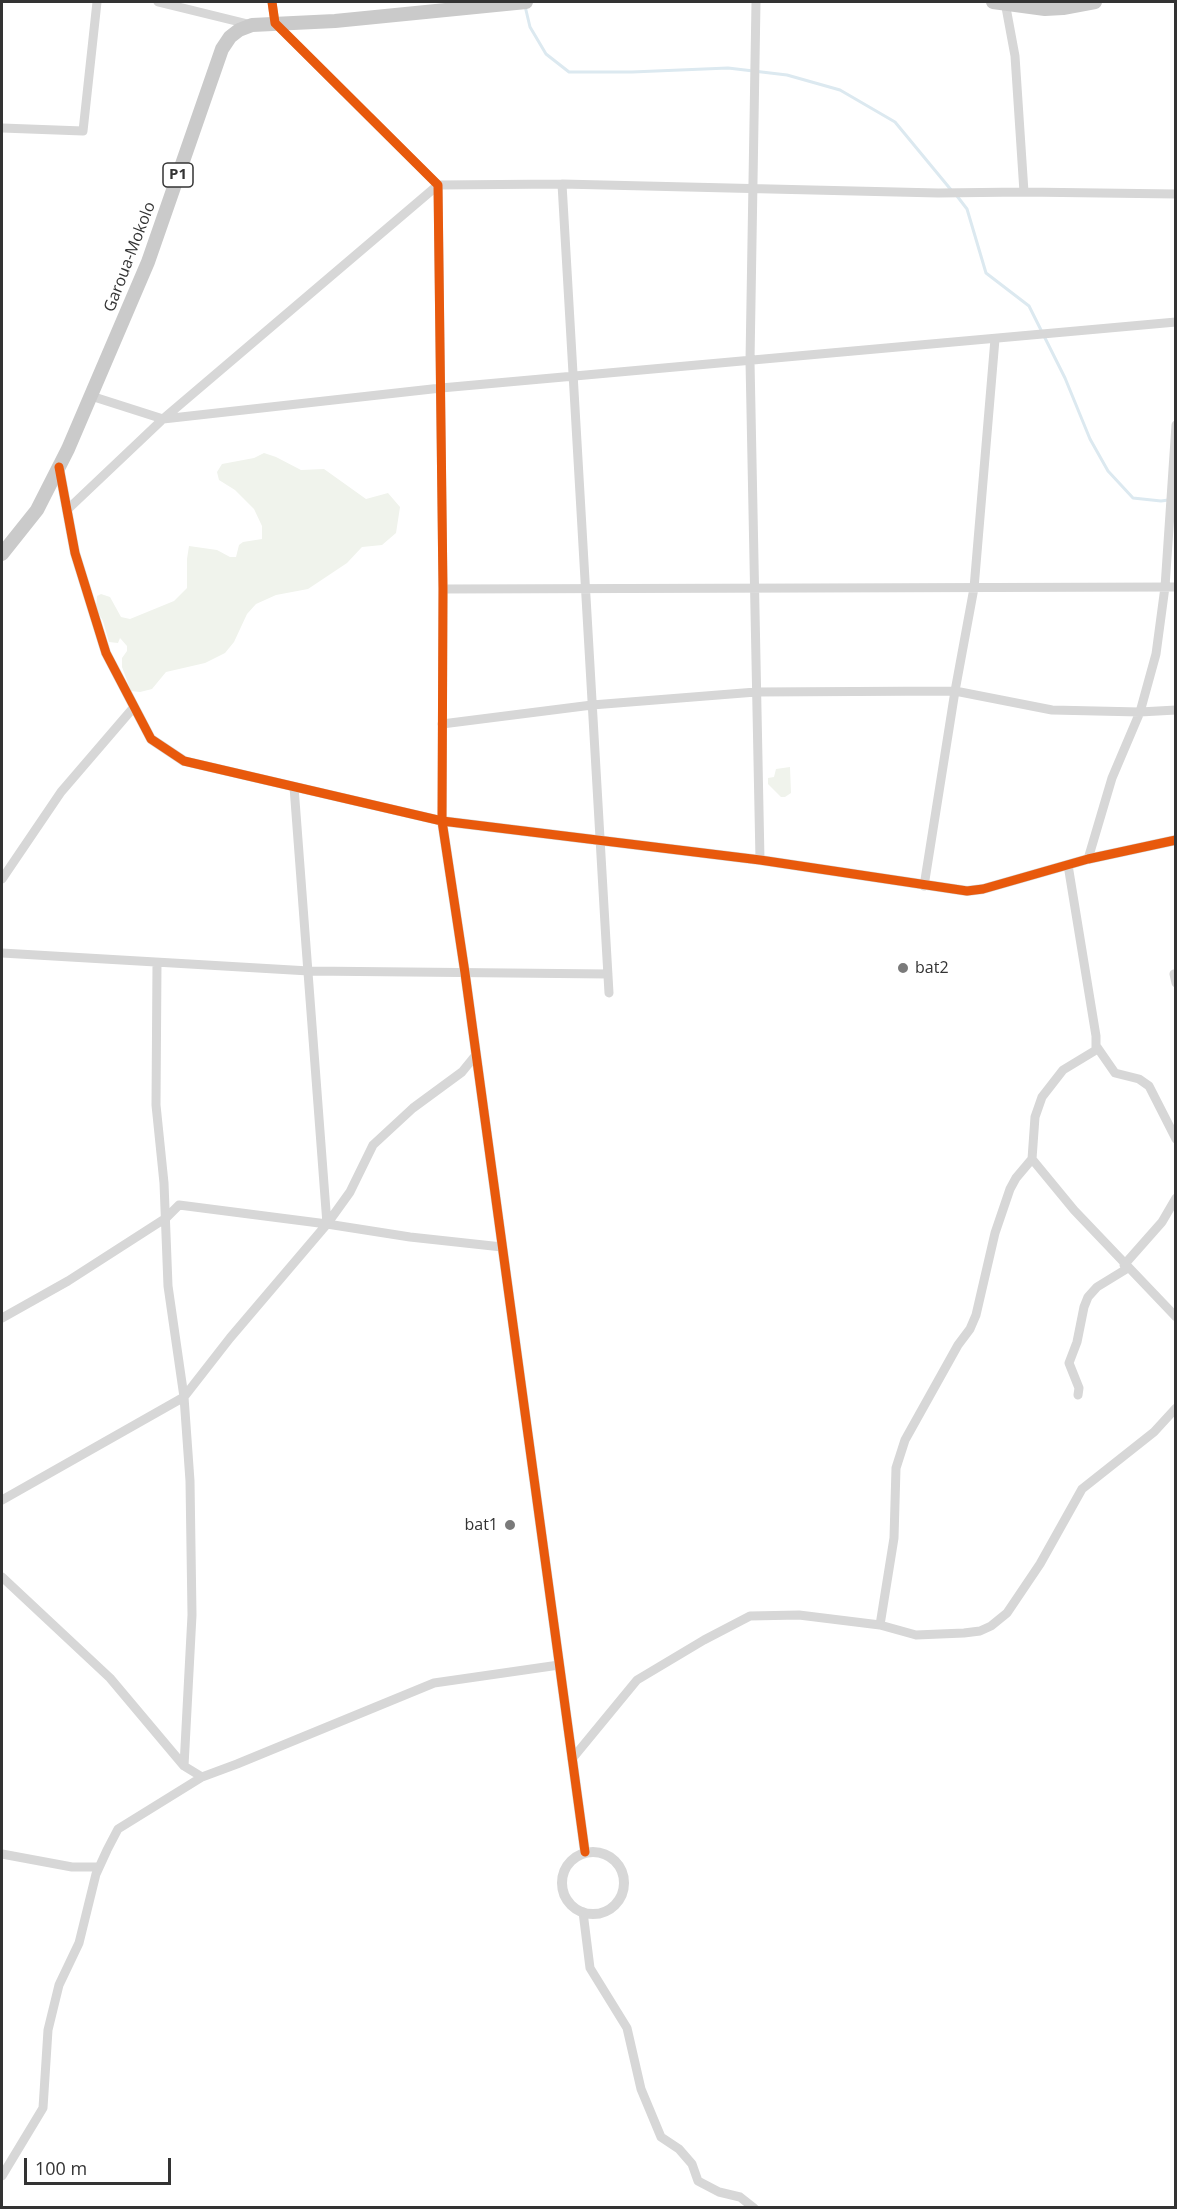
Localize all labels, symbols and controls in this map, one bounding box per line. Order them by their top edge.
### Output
road number: P1 [163,163,193,187]
street label: Garoua-Mokolo [100,199,160,315]
place label: bat2 [915,958,949,978]
marker: bat2 [896,961,910,975]
place label: bat1 [464,1515,498,1535]
marker: bat1 [503,1518,517,1532]
scale bar [27,2146,174,2184]
text: 100 m [35,2156,87,2180]

